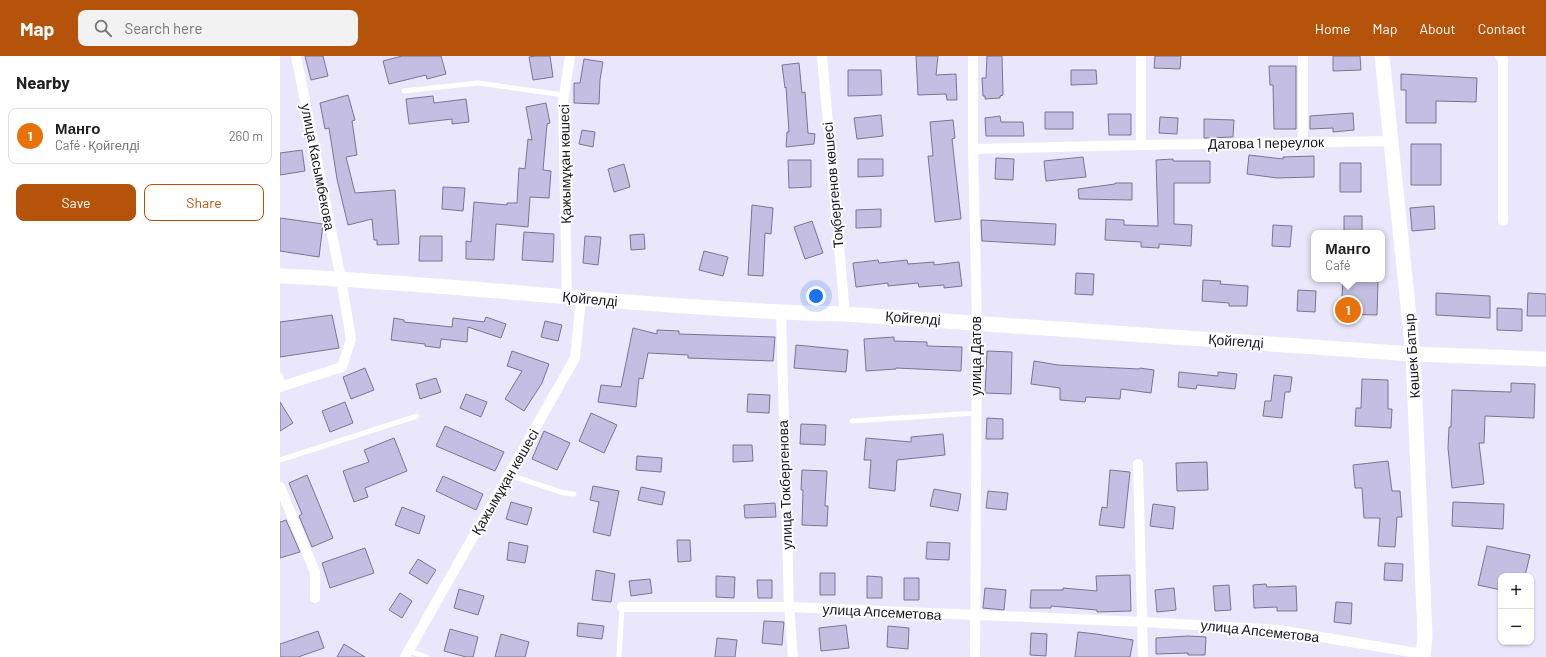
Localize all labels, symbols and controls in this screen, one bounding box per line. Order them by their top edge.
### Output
search box [78,10,358,46]
text: Map [20,17,54,40]
icon: search [92,17,114,39]
text: Search here [124,19,202,37]
text: Home [1315,20,1351,37]
text: Map [1373,20,1397,37]
text: About [1419,20,1456,37]
text: Contact [1478,20,1526,37]
text: Nearby [16,72,70,92]
street label: улица Касымбекова [298,102,339,232]
street label: Қажымұқан көшесі [555,104,574,224]
text: Манго [55,119,100,137]
street label: Тоқбергенов көшесі [819,121,846,249]
text: 1 [28,128,32,144]
text: 260 m [229,128,263,144]
street label: Датова 1 переулок [1208,133,1325,152]
text: Café · Қойгелді [55,137,140,153]
button: Save [16,184,136,221]
button: Share [144,184,264,221]
popup [1311,230,1385,282]
text: Манго [1325,239,1371,257]
text: Café [1325,257,1351,273]
your location [806,286,826,306]
street label: Қойгелді [562,288,618,309]
pin: 1 [1335,295,1361,325]
street label: Қойгелді [885,307,941,328]
street label: Көшек Батыр [1400,313,1423,399]
street label: улица Датов [967,316,984,396]
street label: Қойгелді [1208,330,1264,351]
street label: улица Токбергенова [774,420,795,550]
street label: Қажымұқан көшесі [467,426,542,538]
map controls [1498,573,1534,645]
button: + [1498,573,1534,609]
street label: улица Апсеметова [822,600,942,623]
button: − [1498,609,1534,645]
street label: улица Апсеметова [1200,616,1320,645]

